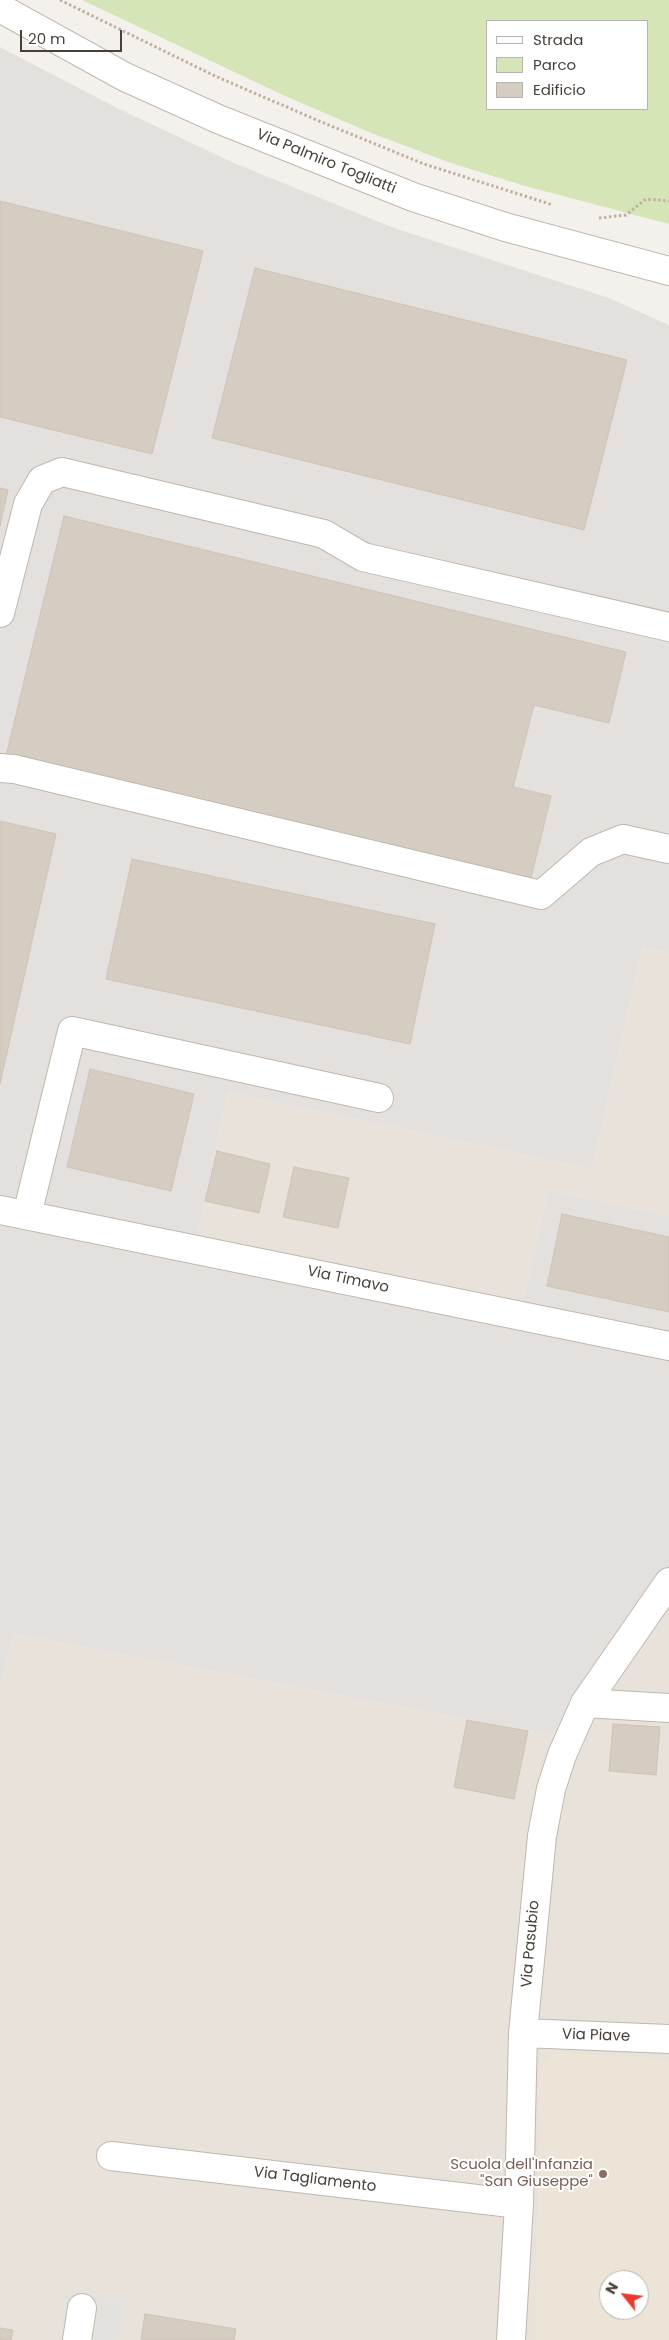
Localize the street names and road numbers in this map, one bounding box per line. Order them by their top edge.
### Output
street label: Via Palmiro Togliatti [254,126,398,198]
street label: Via Timavo [305,1263,391,1297]
street label: Via Pasubio [518,1900,544,1988]
street label: Via Piave [562,2026,630,2046]
street label: Via Tagliamento [253,2164,377,2196]

